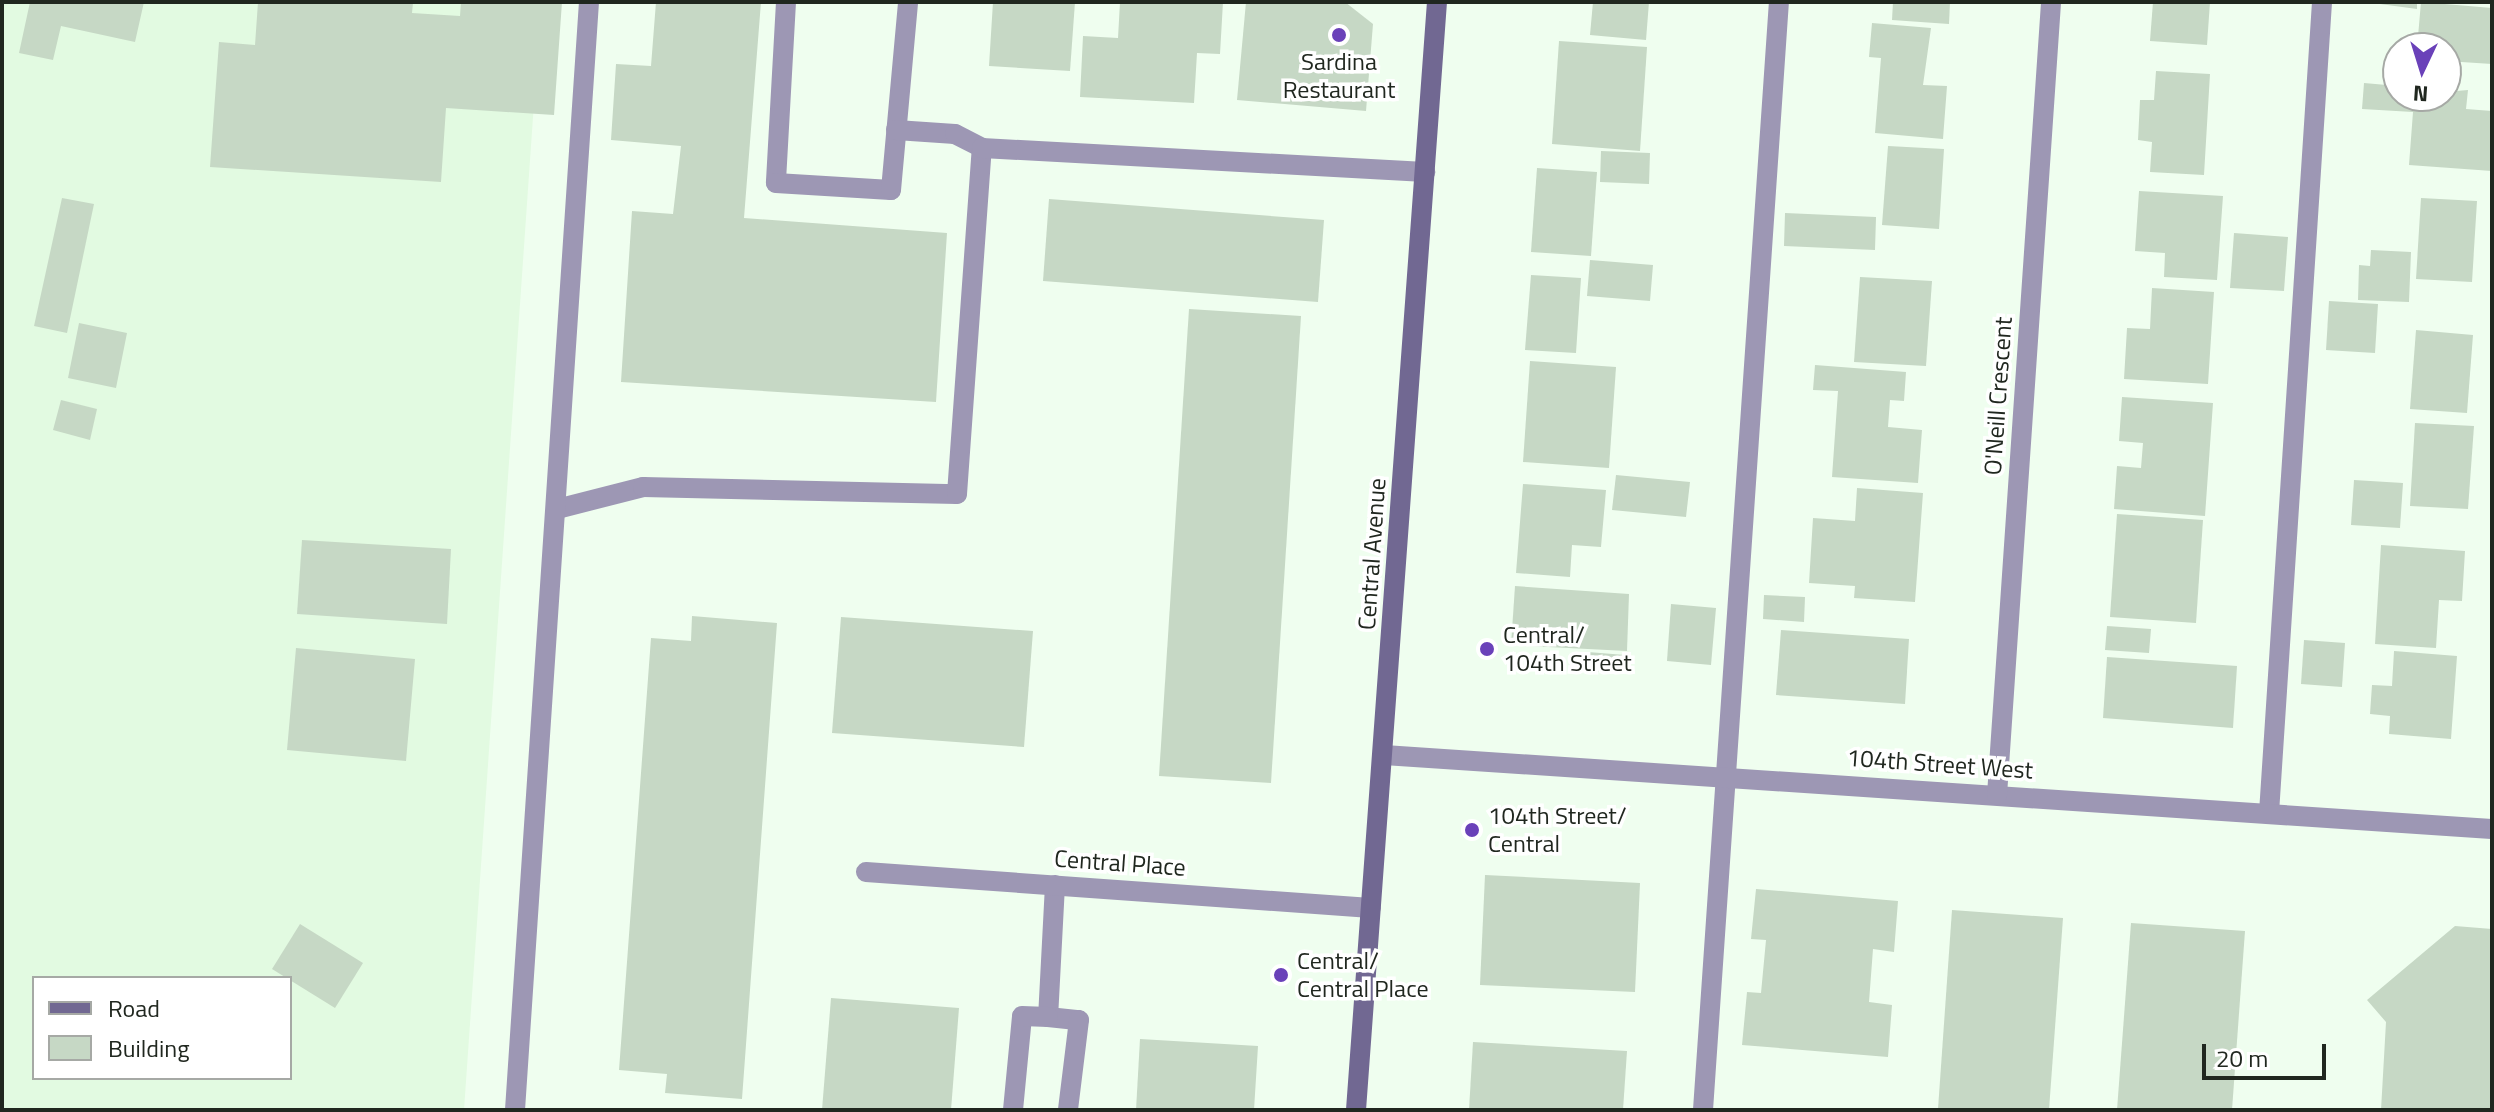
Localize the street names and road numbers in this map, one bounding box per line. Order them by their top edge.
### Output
street label: O'Neill Crescent [1978,316,2018,476]
street label: Central Avenue [1352,477,1392,631]
street label: 104th Street West [1846,743,2034,785]
street label: Central Place [1053,844,1187,882]

